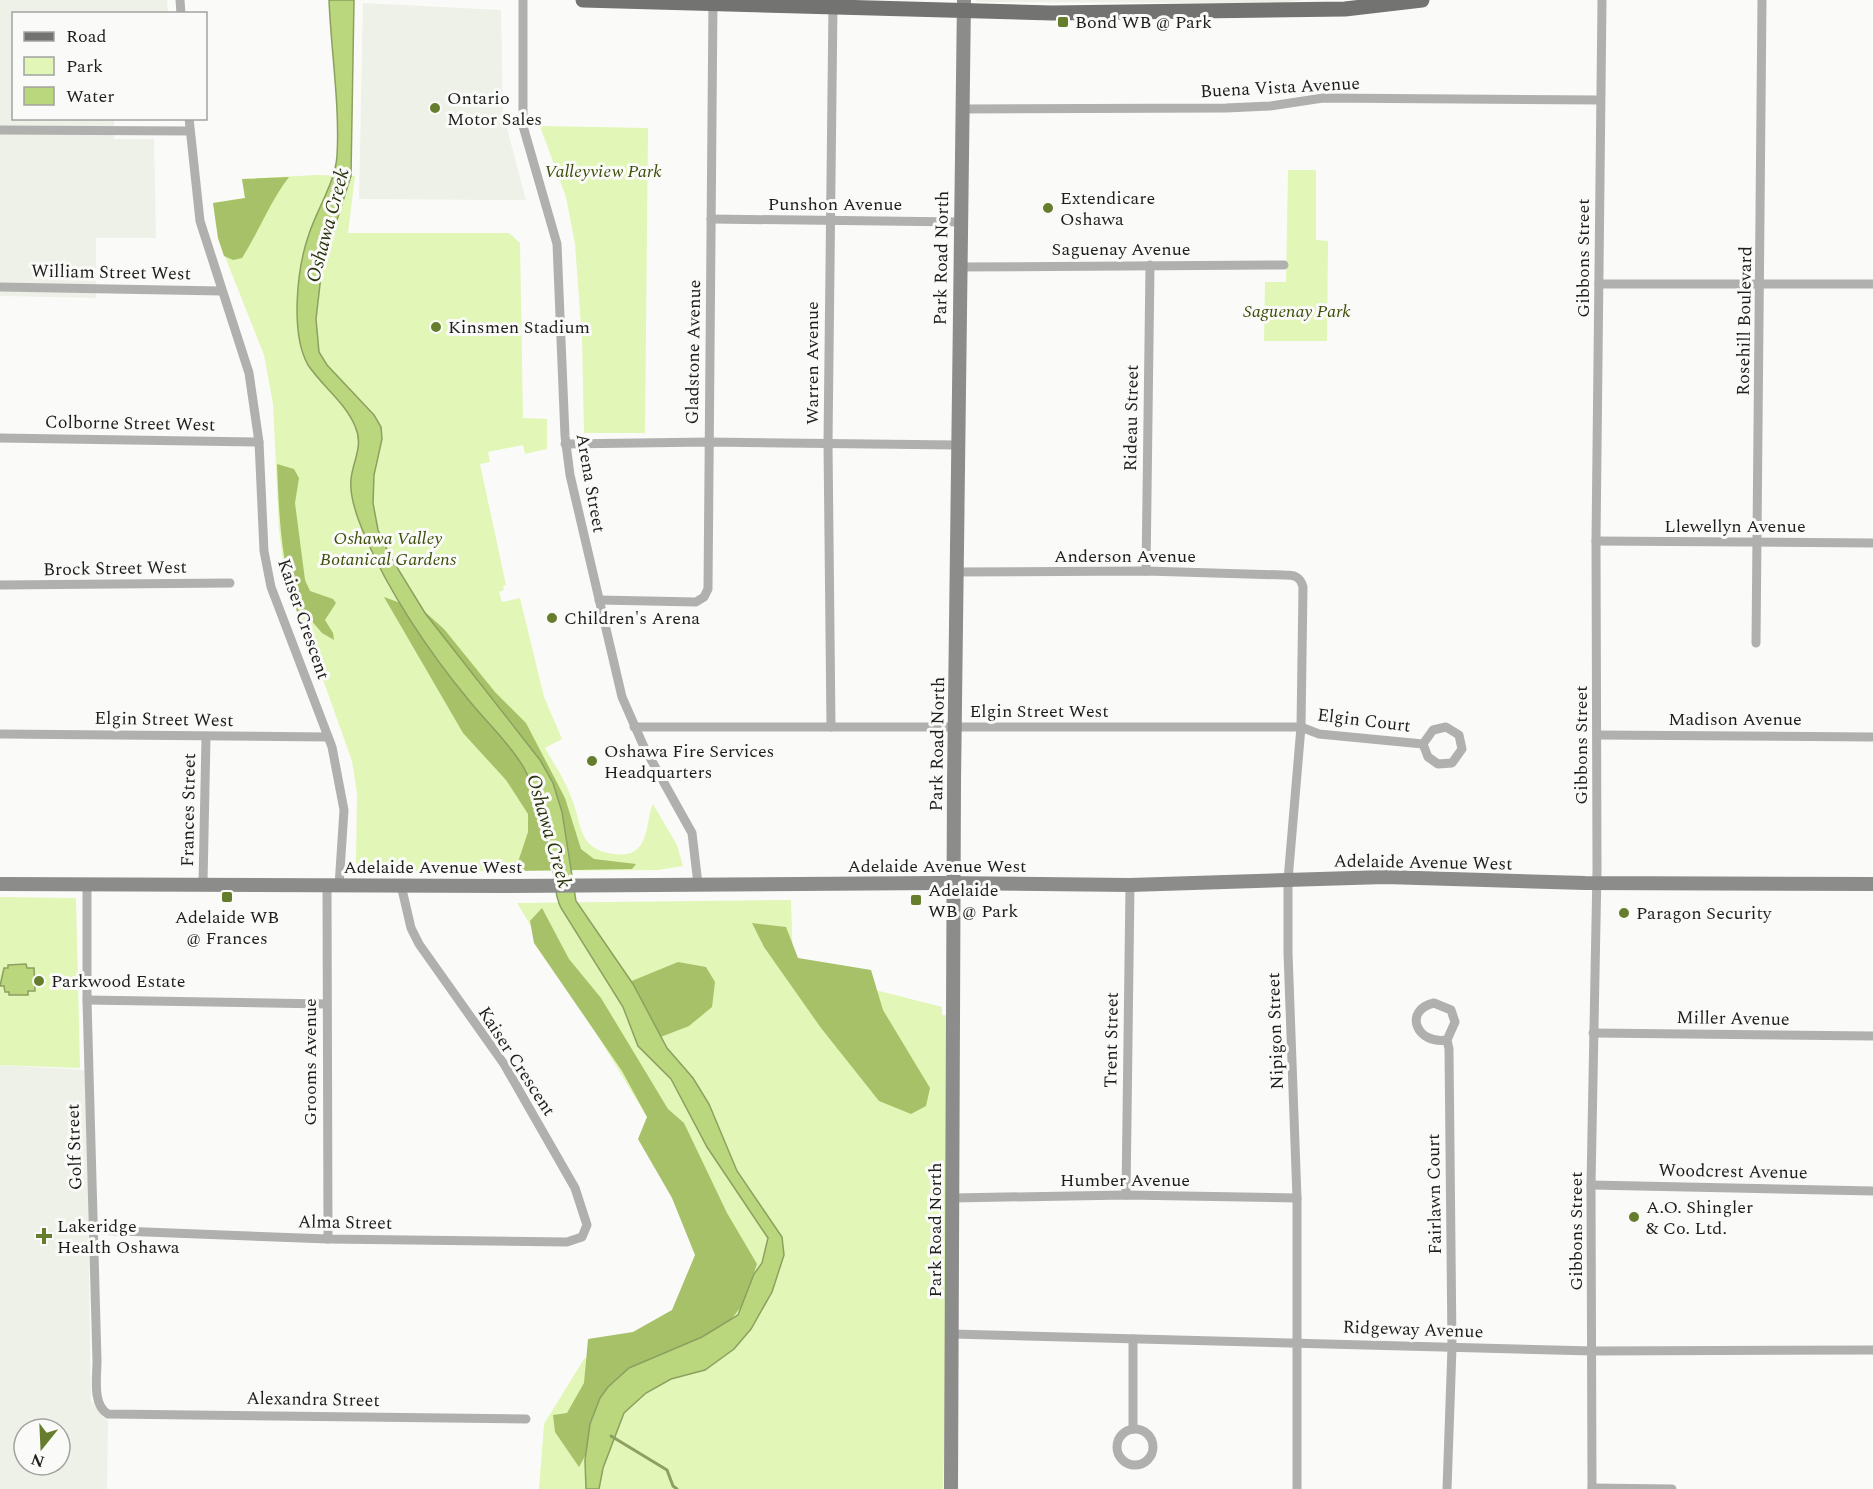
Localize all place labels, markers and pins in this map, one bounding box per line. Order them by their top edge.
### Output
place label: Bond WB @ Park [1075,9,1212,36]
marker: Bond WB @ Park [1056,15,1070,29]
place label: Ontario Motor Sales [447,85,542,133]
marker: Ontario Motor Sales [428,101,442,115]
place label: Extendicare Oshawa [1060,185,1155,233]
marker: Extendicare Oshawa [1041,201,1055,215]
place label: Kinsmen Stadium [448,314,590,341]
marker: Kinsmen Stadium [429,320,443,334]
place label: Children's Arena [564,605,700,632]
marker: Children's Arena [545,611,559,625]
place label: Oshawa Fire Services Headquarters [604,738,774,786]
marker: Oshawa Fire Services Headquarters [585,754,599,768]
place label: Adelaide WB @ Park [928,877,1018,925]
marker: Adelaide WB @ Frances [220,890,234,904]
marker: Adelaide WB @ Park [909,893,923,907]
place label: Paragon Security [1636,900,1773,927]
place label: Adelaide WB @ Frances [175,904,279,952]
marker: Paragon Security [1617,906,1631,920]
place label: Parkwood Estate [51,968,185,995]
marker: Parkwood Estate [32,974,46,988]
place label: A.O. Shingler & Co. Ltd. [1646,1194,1753,1242]
marker: A.O. Shingler & Co. Ltd. [1627,1210,1641,1224]
place label: Lakeridge Health Oshawa [57,1213,180,1261]
marker: Lakeridge Health Oshawa [35,1227,53,1245]

